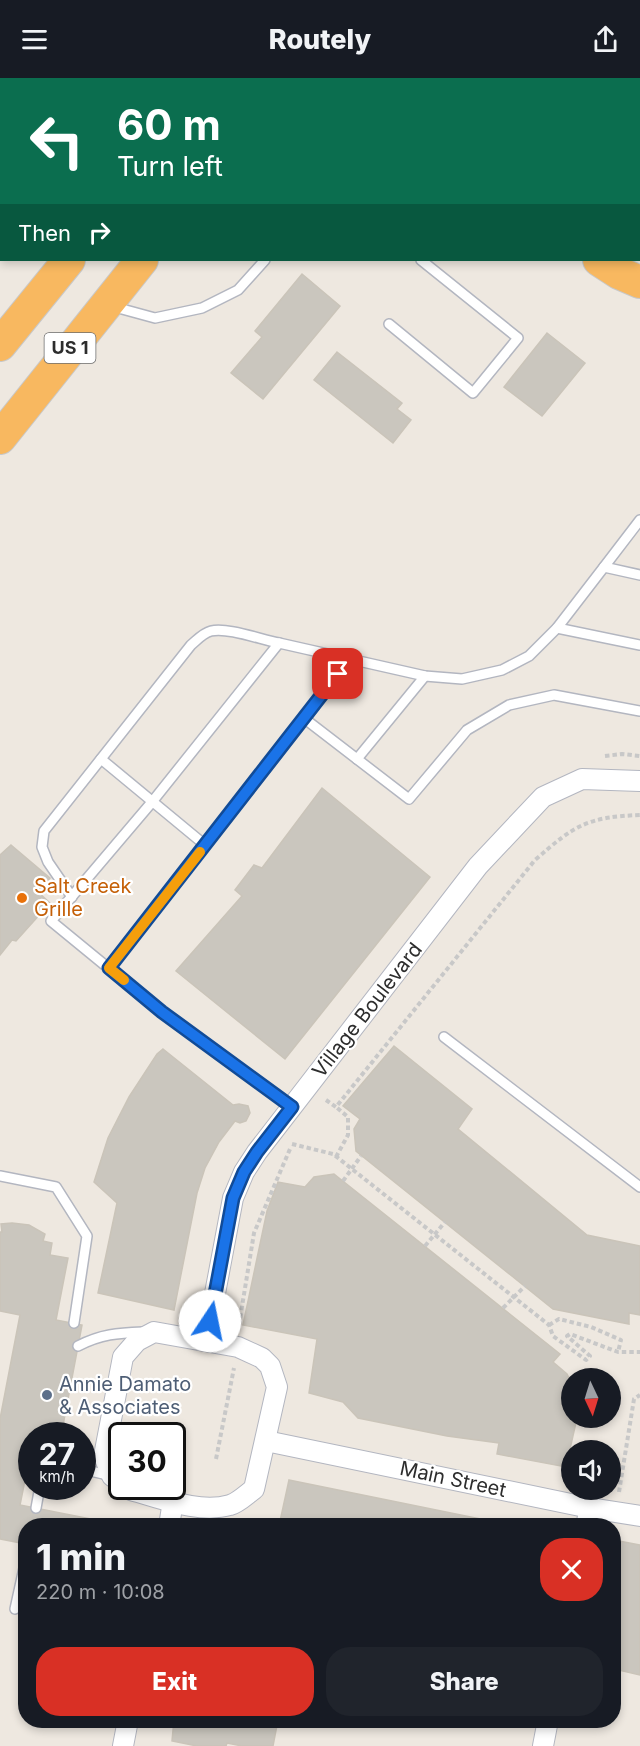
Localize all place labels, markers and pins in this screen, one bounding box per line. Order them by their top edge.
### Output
pin [312,648,363,699]
place label: Salt Creek Grille [34,874,131,921]
marker: Salt Creek Grille [15,891,29,905]
place label: Annie Damato & Associates [59,1372,191,1419]
marker: Annie Damato & Associates [40,1388,54,1402]

